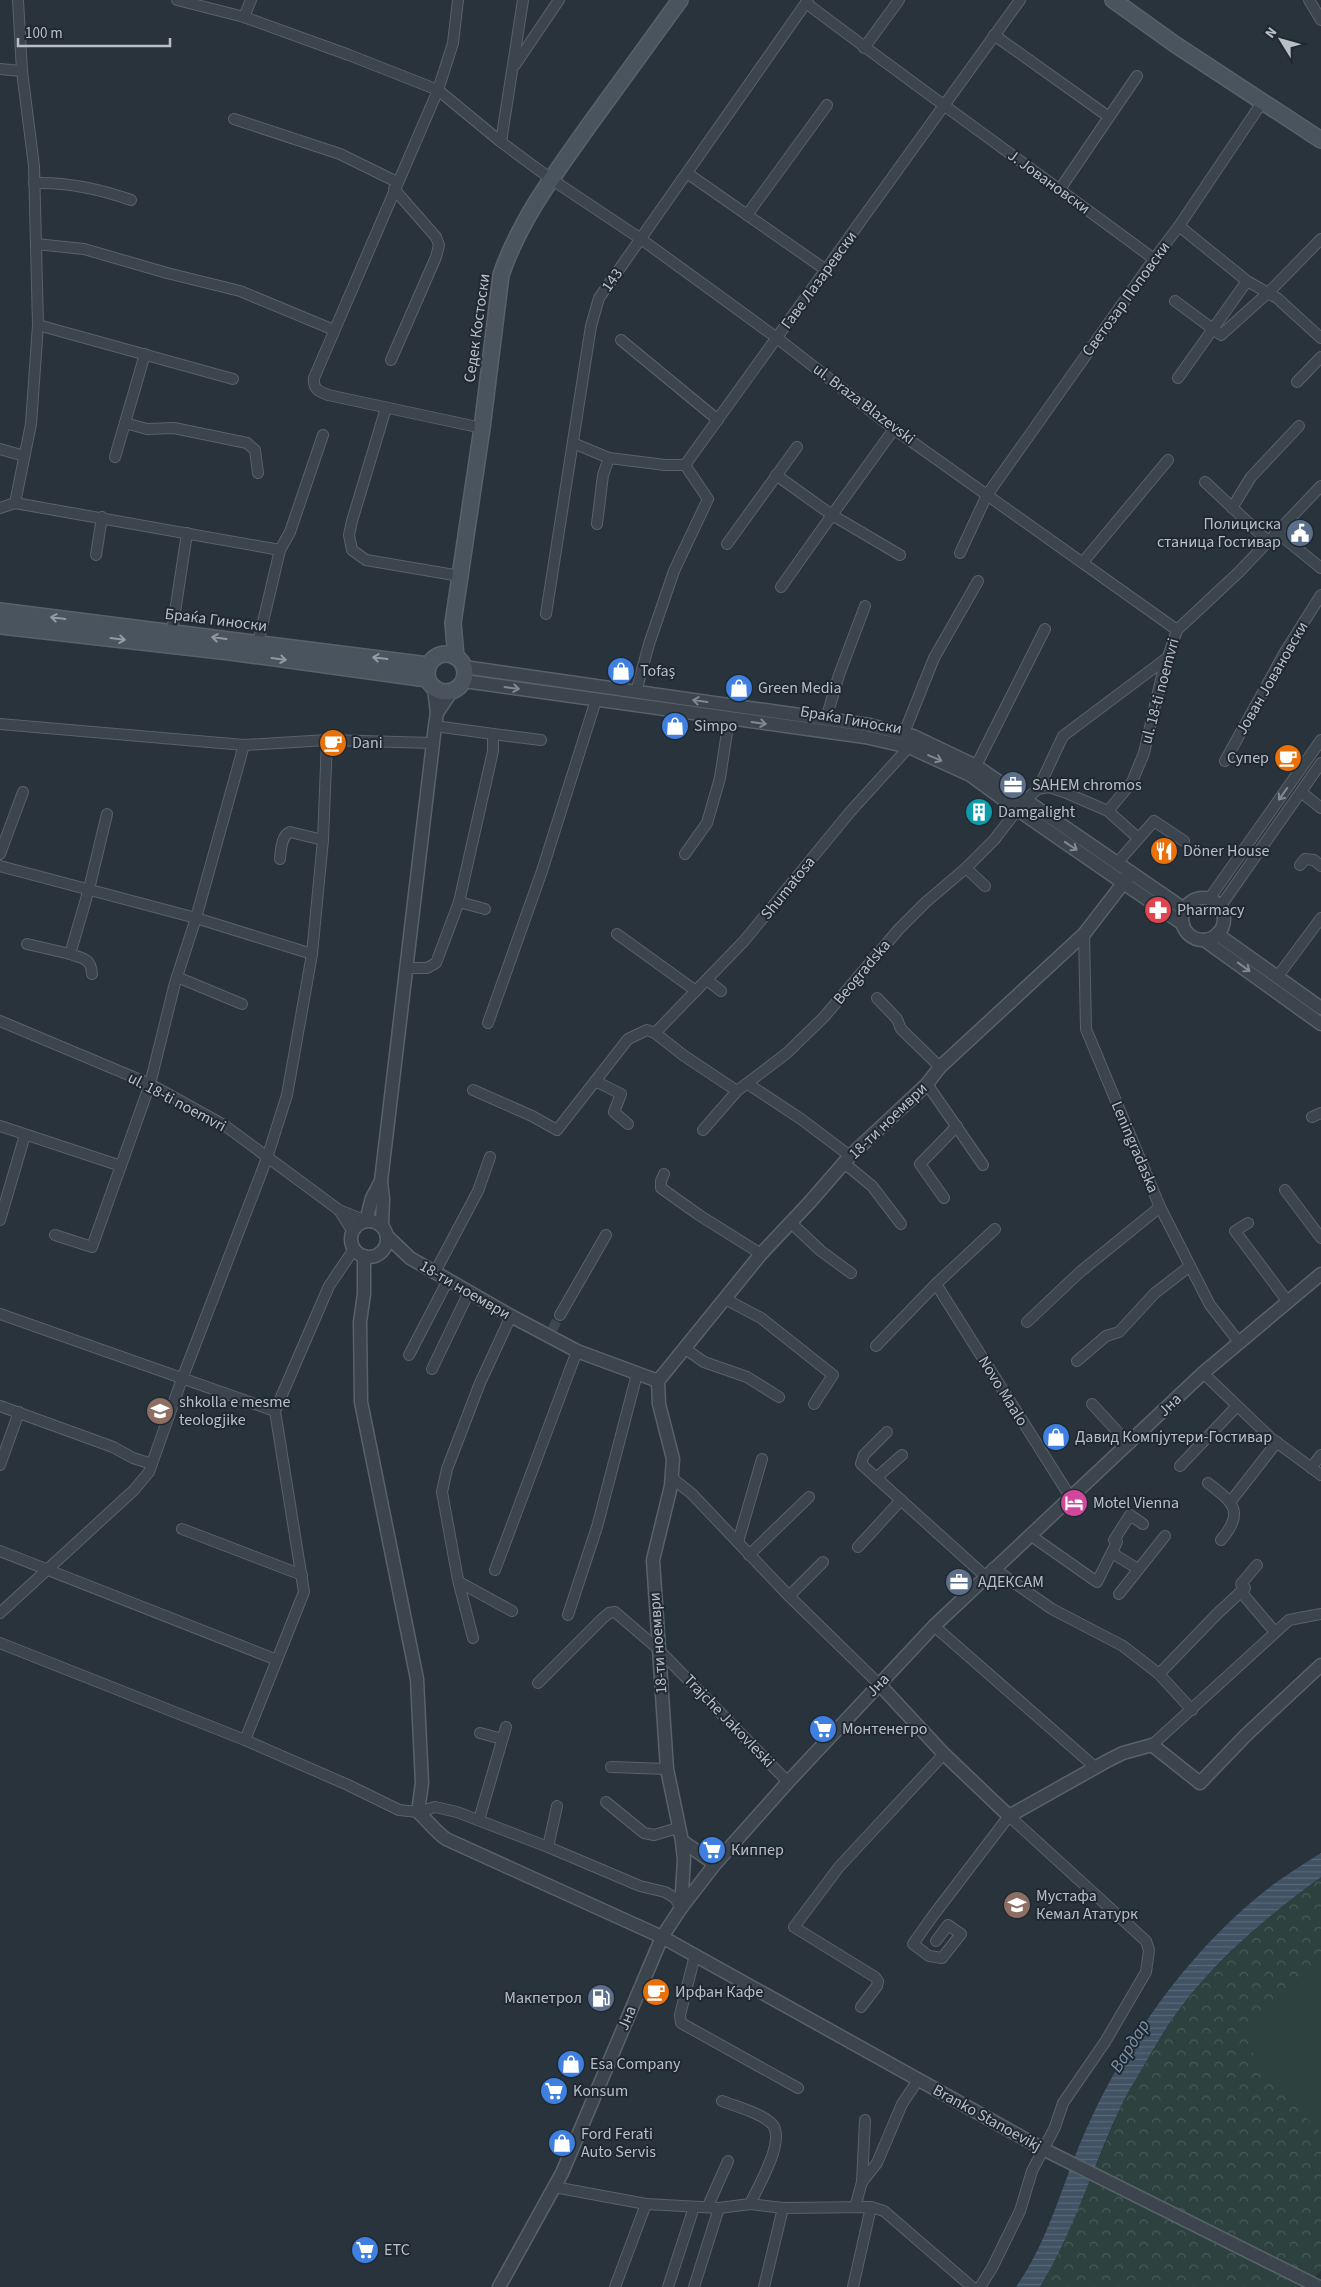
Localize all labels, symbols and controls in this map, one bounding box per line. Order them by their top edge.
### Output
scale bar [18,15,170,47]
north arrow [1256,15,1306,65]
text: 100 m [25,23,63,44]
text: N [1261,23,1282,43]
street label: Ј. Јовановски [1003,145,1095,219]
street label: Гаве Лазаревски [776,226,862,334]
street label: Светозар Поповски [1077,237,1175,361]
street label: 143 [596,264,628,296]
street label: Седек Костоски [458,272,496,384]
street label: ul. Braza Blazevski [808,358,920,450]
place label: Полициска станица Гостивар [1157,513,1281,553]
public building icon: Полициска станица Гостивар [1285,518,1315,548]
street label: Браќа Гиноски [164,603,268,637]
one-way arrow [50,613,66,623]
street label: Јован Јовановски [1231,617,1313,739]
one-way arrow [211,633,227,643]
one-way arrow [110,634,126,644]
street label: ul. 18-ti noemvri [1135,636,1185,746]
one-way arrow [372,652,388,662]
one-way arrow [271,654,287,664]
shop icon: Tofaş [606,656,636,686]
place label: Tofaş [640,660,676,682]
shop icon: Green Media [724,673,754,703]
place label: Green Media [758,677,842,699]
one-way arrow [503,683,519,693]
one-way arrow [692,696,708,706]
street label: Браќа Гиноски [798,700,904,740]
shop icon: Simpo [660,711,690,741]
place label: Simpo [694,715,737,737]
one-way arrow [751,718,767,728]
cafe icon: Dani [318,728,348,758]
place label: Dani [352,732,383,754]
cafe icon: Супер [1273,743,1303,773]
place label: Супер [1227,747,1269,769]
one-way arrow [927,754,942,763]
office icon: SAHEM chromos [998,770,1028,800]
place label: SAHEM chromos [1032,774,1142,796]
one-way arrow [1278,787,1288,801]
building icon: Damgalight [964,797,994,827]
place label: Damgalight [998,801,1076,823]
restaurant icon: Döner House [1149,836,1179,866]
place label: Döner House [1183,840,1269,862]
one-way arrow [1064,841,1078,851]
street label: Shumatosa [756,852,820,924]
pharmacy icon: Pharmacy [1143,895,1173,925]
place label: Pharmacy [1177,899,1245,921]
street label: Beogradska [828,935,896,1009]
one-way arrow [1237,962,1251,972]
street label: ul. 18-ti noemvri [124,1067,230,1137]
street label: 18-ти ноември [844,1078,932,1164]
street label: Leningradaska [1106,1098,1164,1196]
street label: 18-ти ноември [415,1255,515,1325]
street label: Novo Maalo [973,1352,1033,1430]
street label: Јна [1153,1388,1187,1422]
place label: shkolla e mesme teologjike [179,1391,290,1431]
school or university icon: shkolla e mesme teologjike [145,1396,175,1426]
shop icon: Давид Компјутери-Гостивар [1041,1422,1071,1452]
place label: Давид Компјутери-Гостивар [1075,1426,1272,1448]
hotel icon: Motel Vienna [1059,1488,1089,1518]
place label: Motel Vienna [1093,1492,1179,1514]
office icon: АДЕКСАМ [944,1567,974,1597]
place label: АДЕКСАМ [978,1571,1044,1593]
street label: 18-ти ноември [643,1591,673,1695]
street label: Јна [861,1668,895,1702]
street label: Trajche Jakovleski [679,1669,779,1773]
supermarket icon: Монтенегро [808,1714,838,1744]
place label: Монтенегро [842,1718,927,1740]
supermarket icon: Киппер [697,1835,727,1865]
place label: Киппер [731,1839,784,1861]
place label: Мустафа Кемал Ататурк [1036,1885,1138,1925]
school or university icon: Мустафа Кемал Ататурк [1002,1890,1032,1920]
cafe icon: Ирфан Кафе [641,1977,671,2007]
place label: Ирфан Кафе [675,1981,763,2003]
fuel station icon: Макпетрол [586,1983,616,2013]
place label: Макпетрол [504,1987,582,2009]
street label: Јна [612,2002,642,2034]
water label: Вардар [1104,2015,1156,2077]
shop icon: Esa Company [556,2049,586,2079]
place label: Esa Company [590,2053,681,2075]
supermarket icon: Konsum [539,2076,569,2106]
street label: Branko Stanoevikj [929,2079,1045,2157]
place label: Konsum [573,2080,628,2102]
place label: Ford Ferati Auto Servis [581,2123,656,2163]
shop icon: Ford Ferati Auto Servis [547,2128,577,2158]
supermarket icon: ETC [350,2235,380,2265]
place label: ETC [384,2239,410,2261]

